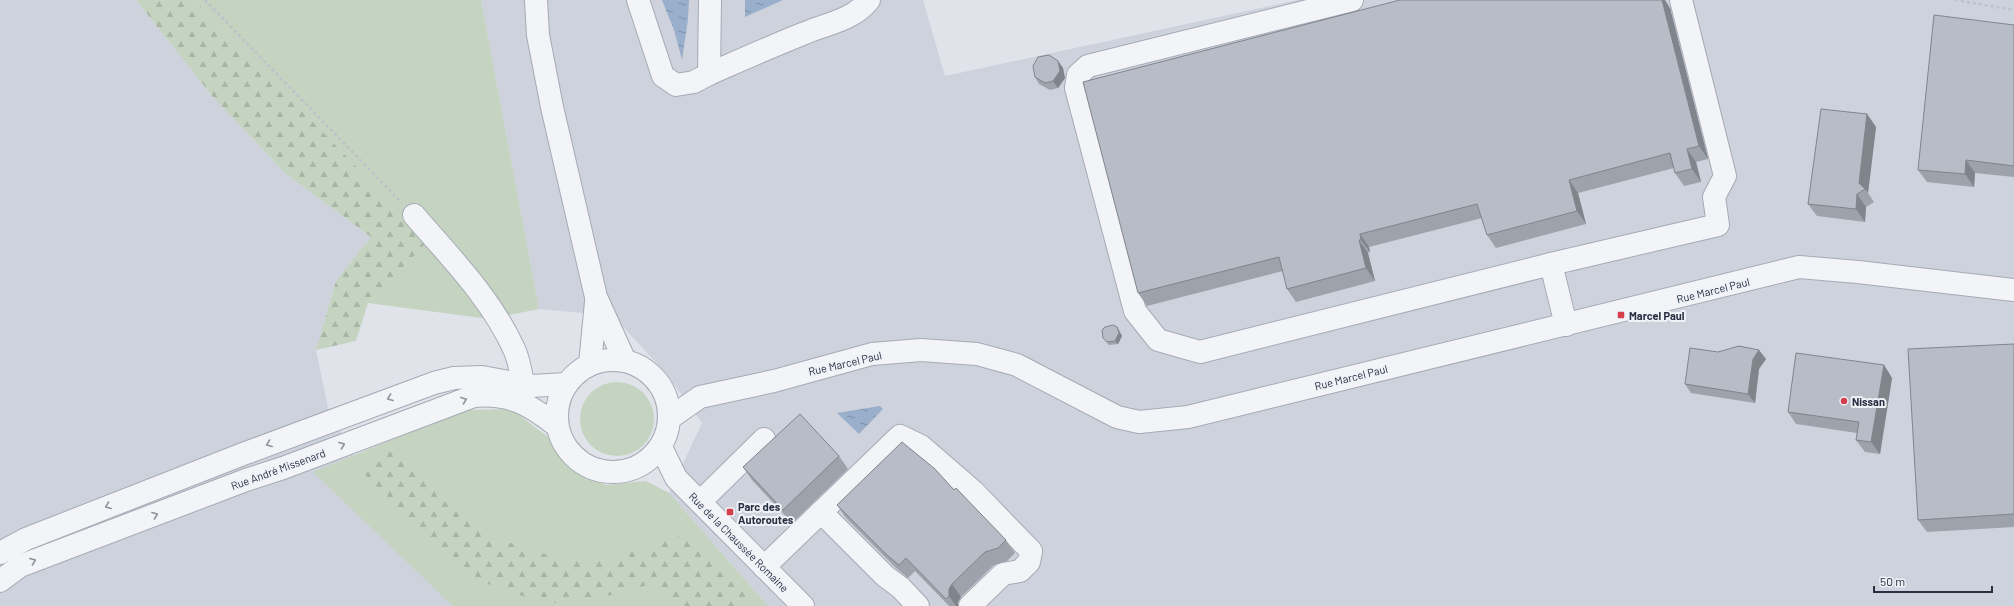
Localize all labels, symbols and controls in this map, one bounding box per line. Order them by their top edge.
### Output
street label: Rue Marcel Paul [1675,275,1751,305]
place label: Marcel Paul [1629,309,1685,322]
marker: Marcel Paul [1616,310,1626,320]
street label: Rue Marcel Paul [807,348,883,378]
street label: Rue Marcel Paul [1313,362,1389,392]
one-way arrow [387,394,394,402]
place label: Nissan [1852,395,1885,408]
one-way arrow [460,396,467,404]
marker: Nissan [1839,396,1849,406]
one-way arrow [265,440,272,448]
one-way arrow [338,442,345,450]
street label: Rue André Missenard [229,446,327,492]
street label: Rue de la Chaussée Romaine [686,489,792,595]
place label: Parc des Autoroutes [738,500,794,526]
one-way arrow [105,502,112,510]
marker: Parc des Autoroutes [725,507,735,517]
one-way arrow [151,511,158,519]
one-way arrow [30,558,37,566]
scale bar [1874,568,1992,594]
text: 50 m [1880,574,1905,588]

